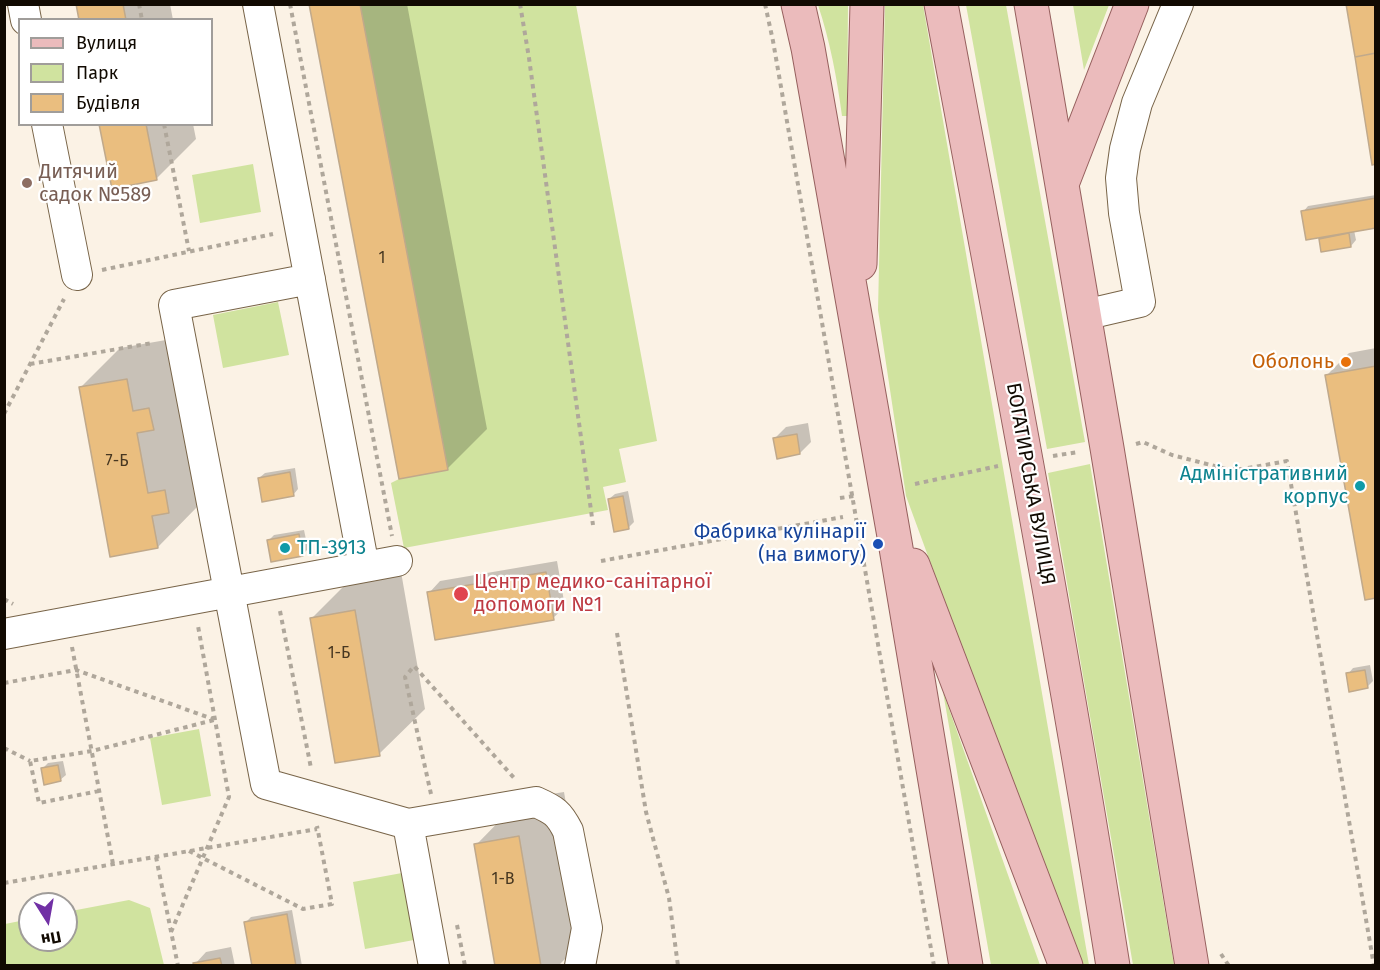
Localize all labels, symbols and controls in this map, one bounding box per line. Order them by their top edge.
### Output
legend [18,18,213,126]
text: Вулиця [76,32,137,54]
text: Парк [76,62,118,84]
text: Будівля [76,92,140,114]
place label: Дитячий садок №589 [39,160,151,207]
marker: Дитячий садок №589 [20,176,34,190]
house number: 1 [379,249,385,269]
place label: Оболонь [1252,350,1334,374]
marker: Оболонь [1339,355,1353,369]
street label: БОГАТИРСЬКА ВУЛИЦЯ [1000,381,1060,587]
house number: 7-Б [106,452,128,472]
place label: Адміністративний корпус [1180,462,1348,509]
marker: Адміністративний корпус [1353,479,1367,493]
place label: Фабрика кулінарії (на вимогу) [694,520,866,567]
place label: ТП-3913 [297,536,366,560]
marker: Фабрика кулінарії (на вимогу) [871,537,885,551]
marker: ТП-3913 [278,541,292,555]
place label: Центр медико-санітарної допомоги №1 [474,570,711,617]
marker: Центр медико-санітарної допомоги №1 [452,585,470,603]
house number: 1-Б [328,644,350,664]
house number: 1-В [491,870,515,890]
north arrow [18,892,78,952]
text: Пн [40,927,63,949]

